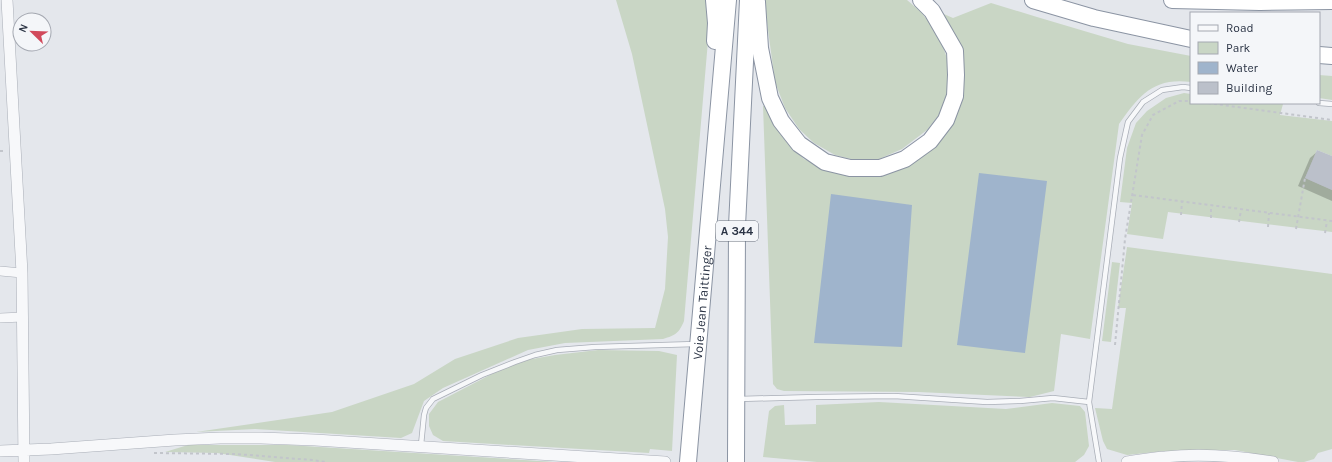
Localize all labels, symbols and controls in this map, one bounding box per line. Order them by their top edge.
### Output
north arrow [12,12,52,52]
legend [1190,12,1320,104]
text: Road [1226,21,1254,35]
text: N [16,22,31,34]
text: Park [1226,41,1251,55]
text: Water [1226,61,1259,75]
text: Building [1226,81,1273,95]
road number: A 344 [716,221,758,241]
street label: Voie Jean Taittinger [689,245,714,360]

